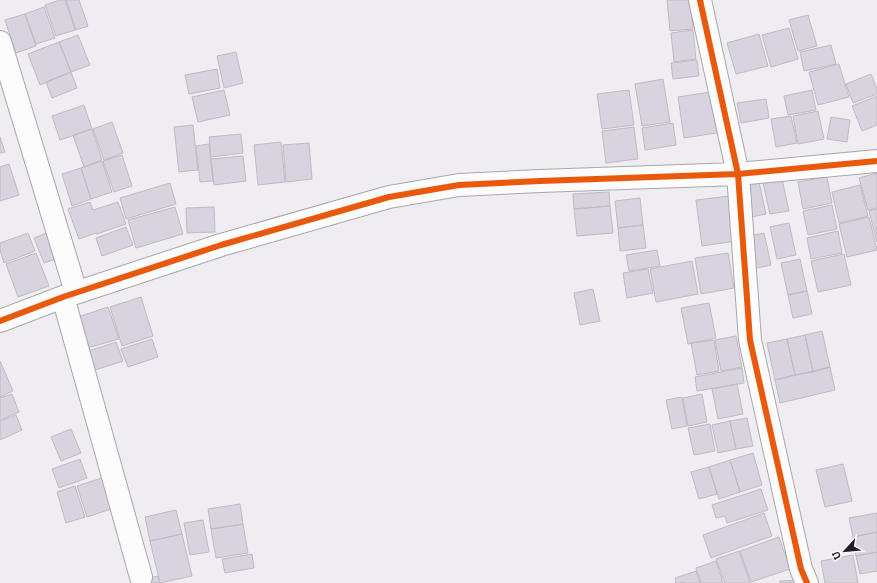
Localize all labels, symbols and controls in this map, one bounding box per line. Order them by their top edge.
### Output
north arrow [825,531,865,571]
text: U [829,549,844,562]

